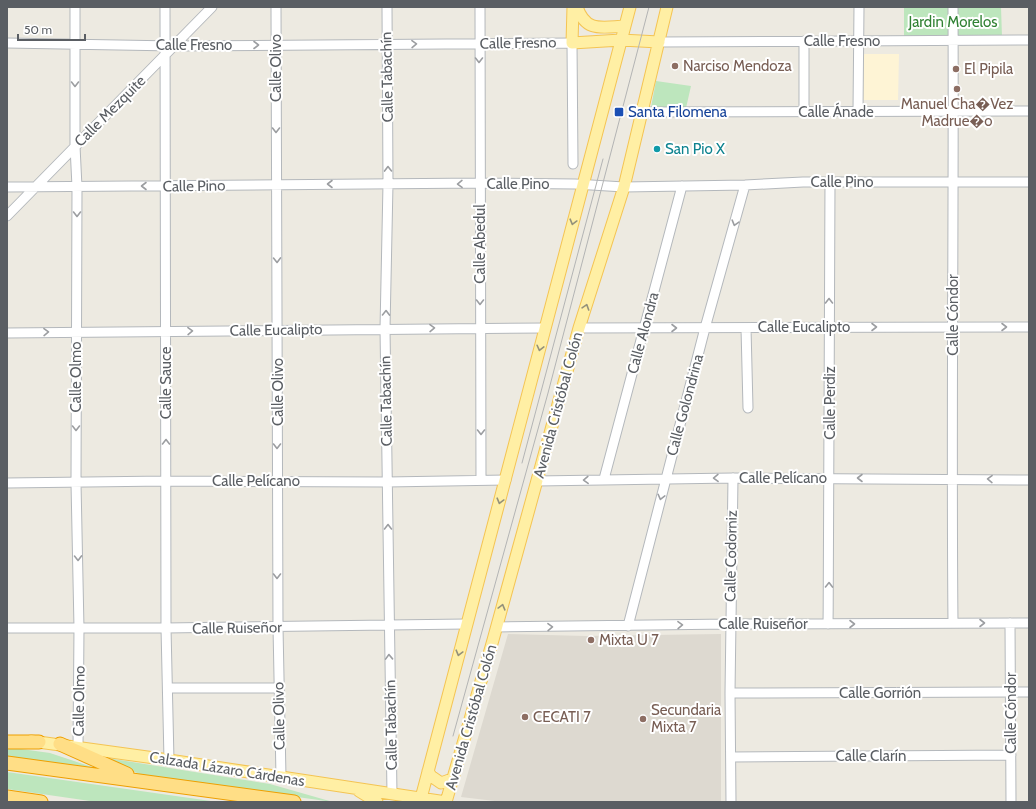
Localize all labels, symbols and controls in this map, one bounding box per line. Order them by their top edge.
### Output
park label: Jardin Morelos [907,13,998,31]
scale bar [18,16,85,42]
text: 50 m [24,22,52,37]
street label: Calle Tabachín [377,31,397,123]
street label: Calle Fresno [804,32,880,50]
street label: Calle Fresno [479,33,557,53]
street label: Calle Olivo [267,34,285,102]
street label: Calle Fresno [156,36,232,54]
one-way arrow [411,40,417,48]
one-way arrow [253,41,259,49]
one-way arrow [475,57,483,63]
place label: Narciso Mendoza [683,57,793,75]
place label: El Pipila [964,60,1014,78]
marker: Narciso Mendoza [670,61,680,71]
marker: El Pipila [951,64,961,74]
street label: Calle Mezquite [71,71,150,150]
one-way arrow [71,81,79,87]
marker: Manuel Cha�Vez Madrue�o [952,84,962,94]
place label: Manuel Cha�Vez Madrue�o [901,95,1013,130]
street label: Calle Ánade [798,102,874,121]
place label: Santa Filomena [628,103,728,121]
marker: Santa Filomena [613,106,625,118]
one-way arrow [272,127,280,133]
place label: San Pio X [665,140,725,158]
marker: San Pio X [652,144,662,154]
one-way arrow [384,166,392,172]
street label: Calle Pino [811,173,873,191]
street label: Calle Pino [487,175,549,193]
street label: Calle Pino [162,176,226,196]
one-way arrow [327,180,333,188]
one-way arrow [457,180,463,188]
one-way arrow [141,182,147,190]
street label: Calle Abedul [471,204,489,284]
one-way arrow [73,211,81,217]
one-way arrow [569,218,578,225]
one-way arrow [731,219,740,226]
one-way arrow [273,257,281,263]
street label: Calle Cóndor [944,274,962,356]
street label: Calle Alondra [623,289,663,376]
one-way arrow [825,298,833,304]
one-way arrow [476,299,484,305]
one-way arrow [581,303,590,310]
one-way arrow [382,310,390,316]
street label: Calle Eucalipto [758,318,850,336]
street label: Calle Eucalipto [230,320,322,340]
one-way arrow [871,323,877,331]
one-way arrow [1001,323,1007,331]
one-way arrow [429,324,435,332]
one-way arrow [671,324,677,332]
one-way arrow [187,327,193,335]
one-way arrow [43,328,49,336]
street label: Avenida Cristóbal Colón [530,330,586,480]
street label: Calle Olmo [67,342,85,412]
one-way arrow [536,344,545,351]
street label: Calle Sauce [157,346,175,419]
street label: Calle Golondrina [663,351,707,458]
street label: Calle Tabachín [376,355,396,447]
street label: Calle Olivo [269,358,287,426]
street label: Calle Perdiz [821,366,839,440]
one-way arrow [72,425,80,431]
one-way arrow [477,429,485,435]
one-way arrow [162,439,170,445]
one-way arrow [273,443,281,449]
street label: Calle Pelícano [739,469,827,487]
street label: Calle Pelícano [212,472,300,490]
one-way arrow [713,474,719,482]
one-way arrow [857,474,863,482]
one-way arrow [987,475,993,483]
one-way arrow [583,476,589,484]
one-way arrow [657,493,666,500]
one-way arrow [496,497,505,504]
street label: Calle Codorniz [721,510,741,602]
one-way arrow [384,524,392,530]
one-way arrow [73,555,82,561]
one-way arrow [273,573,281,579]
one-way arrow [825,582,833,588]
one-way arrow [498,604,506,610]
street label: Calle Ruiseñor [718,615,808,633]
street label: Calle Ruiseñor [192,618,282,638]
one-way arrow [979,619,985,627]
one-way arrow [849,620,855,628]
one-way arrow [677,621,683,629]
one-way arrow [547,622,553,631]
place label: Mixta U 7 [599,631,659,649]
marker: Mixta U 7 [586,635,596,645]
street label: Avenida Cristóbal Colón [442,642,500,792]
one-way arrow [455,649,464,656]
one-way arrow [385,654,394,660]
street label: Calle Olmo [69,665,89,737]
street label: Calle Cóndor [1002,672,1020,754]
street label: Calle Tabachín [381,679,401,771]
street label: Calle Olivo [269,682,289,750]
street label: Calle Gorrión [839,684,921,702]
place label: Secundaria Mixta 7 [651,701,722,736]
place label: CECATI 7 [533,708,591,726]
marker: CECATI 7 [520,712,530,722]
marker: Secundaria Mixta 7 [638,714,648,724]
street label: Calle Clarín [836,747,906,765]
street label: Calzada Lázaro Cárdenas [148,748,306,790]

